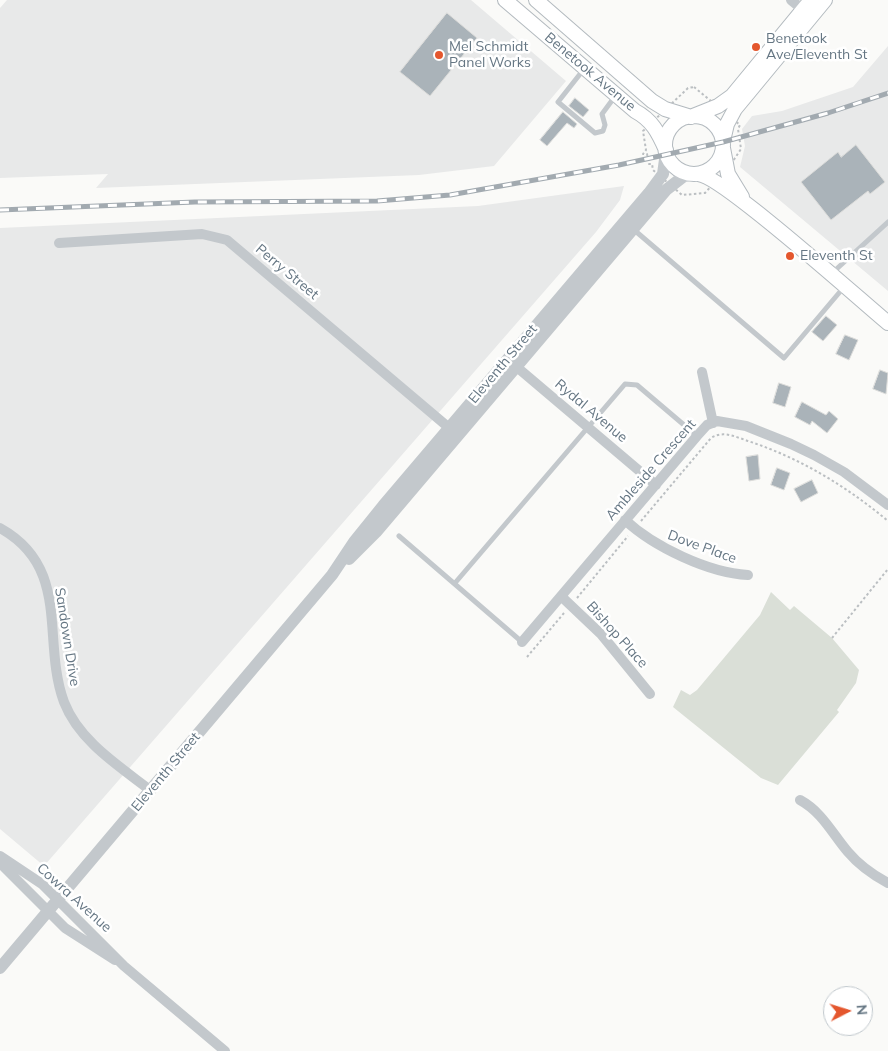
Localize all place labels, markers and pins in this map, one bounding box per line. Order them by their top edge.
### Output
place label: Benetook Ave/Eleventh St [766,31,868,64]
place label: Mel Schmidt Panel Works [449,39,531,72]
marker: Benetook Ave/Eleventh St [750,41,762,53]
marker: Mel Schmidt Panel Works [433,49,445,61]
place label: Eleventh St [800,248,873,264]
marker: Eleventh St [784,250,796,262]

